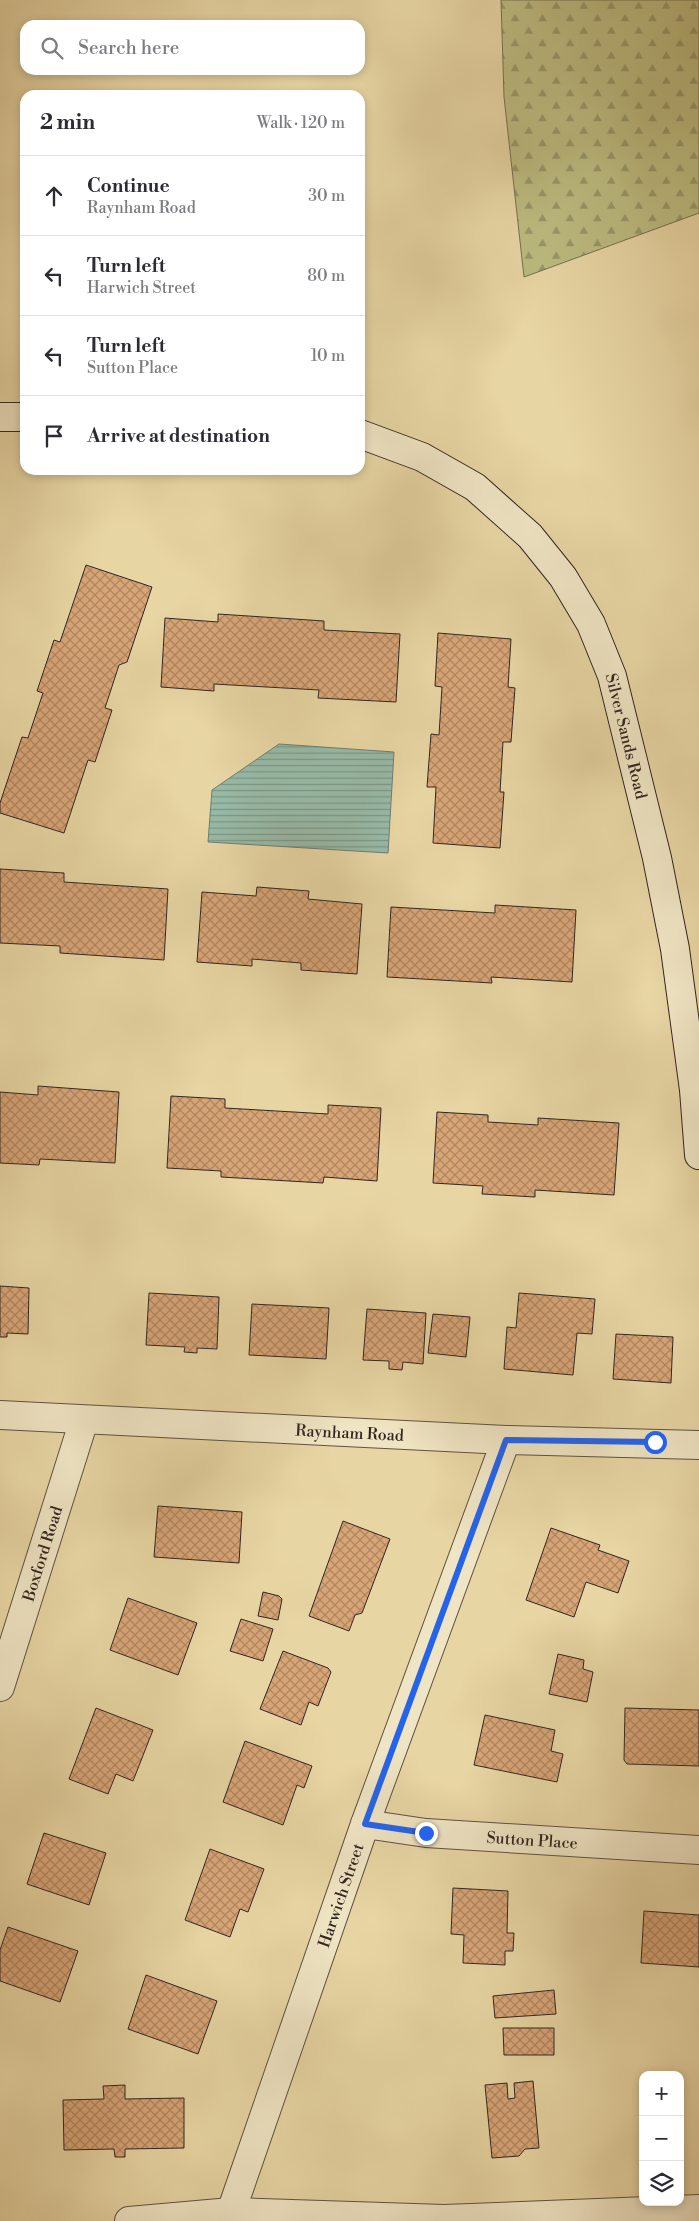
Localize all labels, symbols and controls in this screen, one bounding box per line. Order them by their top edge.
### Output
search box [20,20,365,75]
icon: search [38,34,66,62]
text: Search here [78,36,179,60]
text: 2 min [40,110,95,136]
text: Walk · 120 m [257,113,345,133]
text: Continue [87,174,170,198]
icon: ahead [40,182,68,210]
text: 30 m [308,186,345,206]
text: Raynham Road [87,198,196,218]
text: Turn left [87,254,166,278]
icon: left [40,262,68,290]
text: 80 m [307,266,345,286]
text: Harwich Street [87,278,196,298]
text: Turn left [87,334,166,358]
icon: left [40,342,68,370]
text: 10 m [311,346,345,366]
text: Sutton Place [87,358,178,378]
icon: arrive [40,422,68,450]
text: Arrive at destination [87,424,270,448]
street label: Silver Sands Road [601,671,651,801]
street label: Raynham Road [295,1421,404,1446]
route start [644,1431,667,1454]
street label: Boxford Road [18,1504,67,1605]
route end [415,1822,438,1845]
street label: Sutton Place [486,1828,578,1853]
street label: Harwich Street [314,1841,369,1950]
map controls [639,2071,684,2206]
button: + [639,2071,684,2116]
button: − [639,2116,684,2161]
button: layers [639,2161,684,2206]

